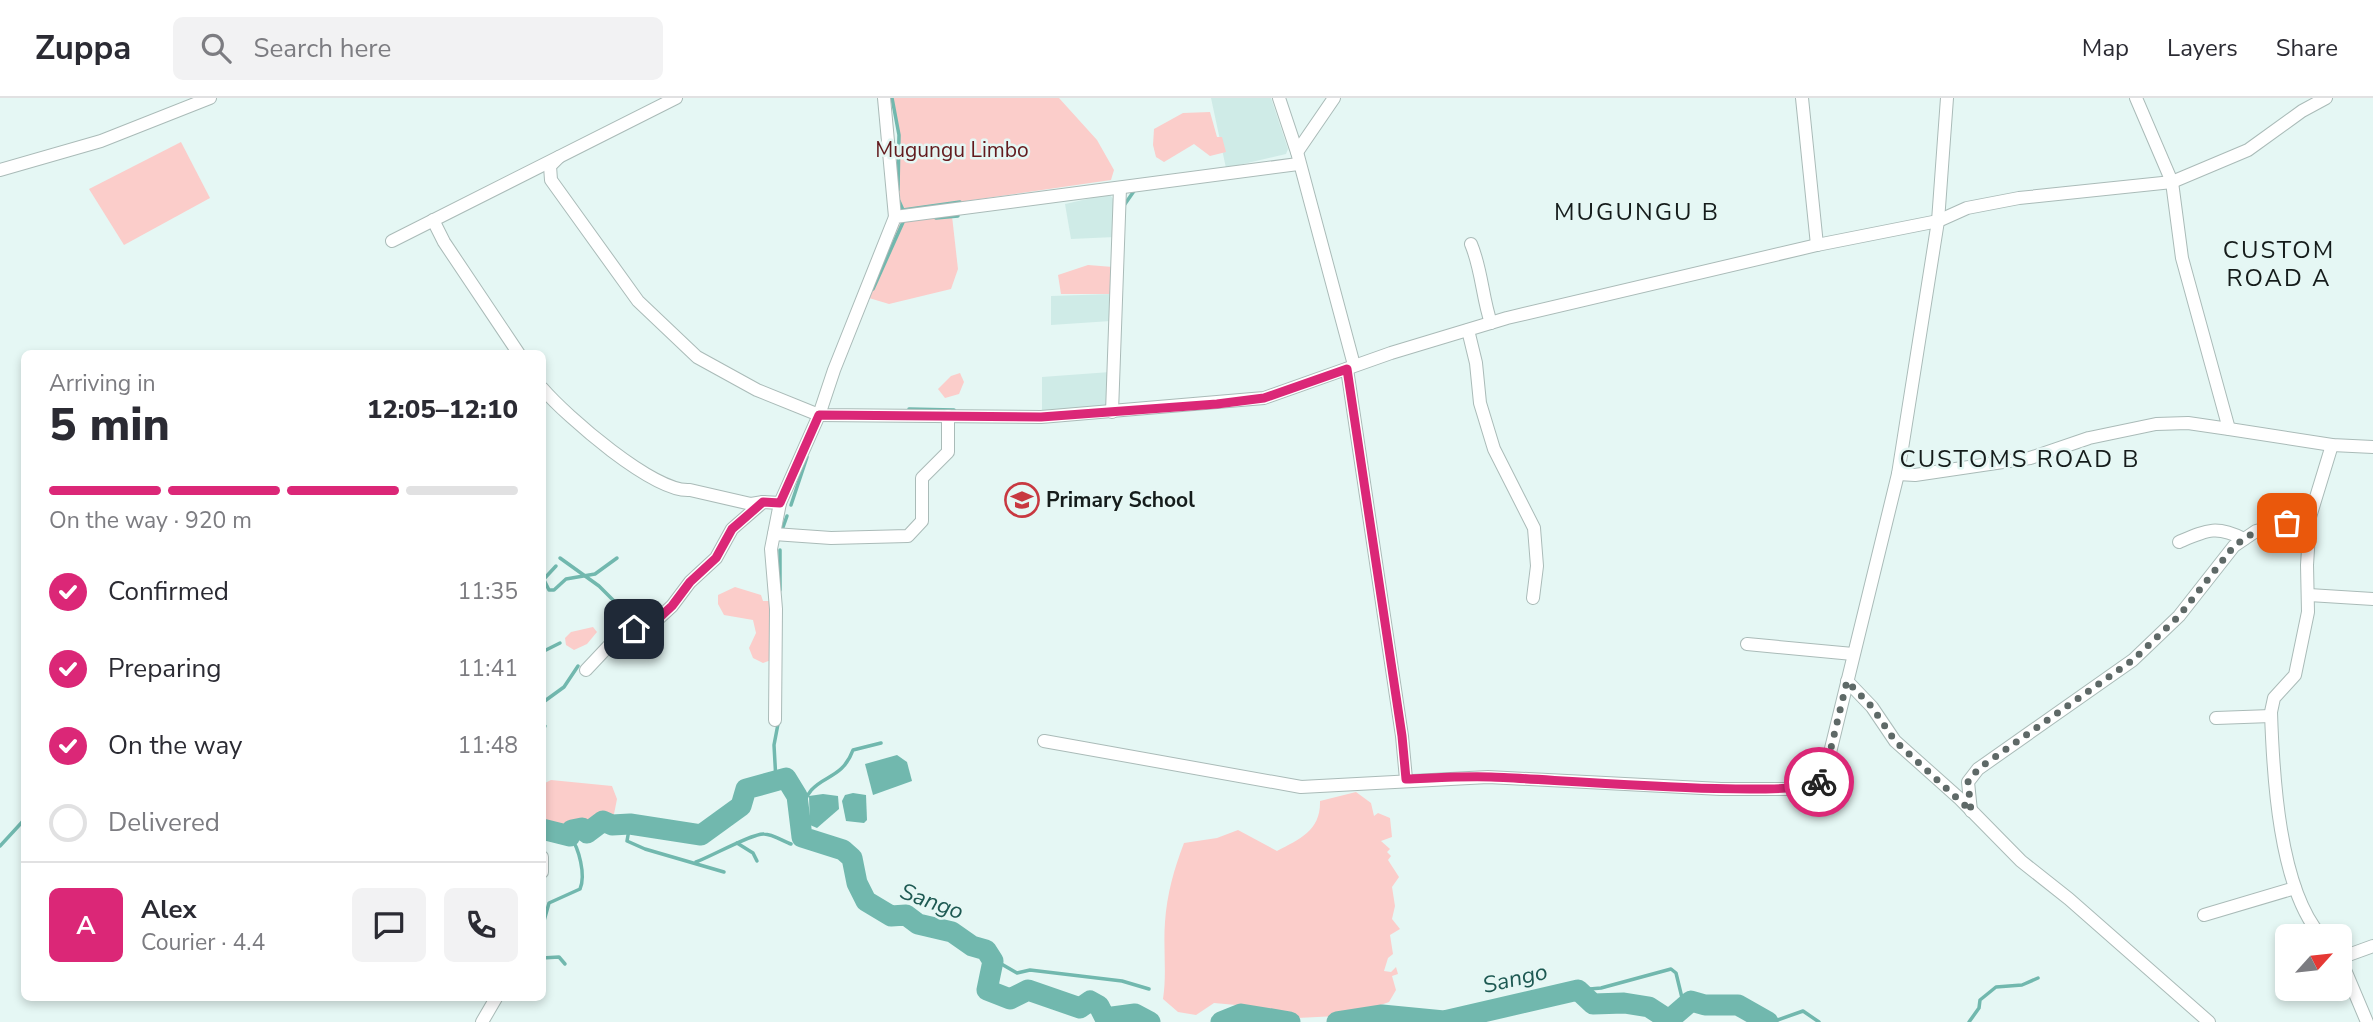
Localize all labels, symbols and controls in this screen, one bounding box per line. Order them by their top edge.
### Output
search box [173,17,663,80]
text: Zuppa [35,26,131,71]
icon: search [197,29,235,67]
text: Search here [253,31,391,66]
text: Map [2082,32,2129,64]
text: Layers [2167,32,2238,64]
text: Share [2276,32,2338,64]
park label: Mugungu Limbo [875,136,1029,164]
district label: MUGUNGU B [1554,196,1720,228]
district label: CUSTOM ROAD A [2223,234,2335,294]
text: Arriving in [49,368,156,399]
text: 12:05–12:10 [367,392,518,427]
text: 5 min [49,393,170,456]
district label: CUSTOMS ROAD B [1899,443,2141,475]
school or university icon: Primary School [1003,481,1041,519]
place label: Primary School [1046,486,1195,514]
pin [2257,493,2317,553]
icon: bag [2268,504,2306,542]
text: On the way · 920 m [49,505,252,536]
icon: check [49,573,87,611]
text: Confirmed [108,574,229,609]
text: 11:35 [458,576,518,607]
pin [604,599,664,659]
icon: home [615,610,653,648]
icon: check [49,650,87,688]
text: Preparing [108,651,221,686]
text: 11:41 [458,653,518,684]
icon: check [49,727,87,765]
text: On the way [108,728,242,763]
text: 11:48 [458,730,518,761]
courier [1784,747,1854,817]
icon: bike [1800,763,1838,801]
text: Delivered [108,805,220,840]
water label: Sango [896,876,968,927]
button: chat [352,888,426,962]
button: phone [444,888,518,962]
text: Alex [141,892,197,927]
text: A [76,908,96,943]
north arrow [2275,924,2352,1001]
map controls [2275,924,2352,1001]
text: Courier · 4.4 [141,927,265,958]
water label: Sango [1480,956,1551,1001]

